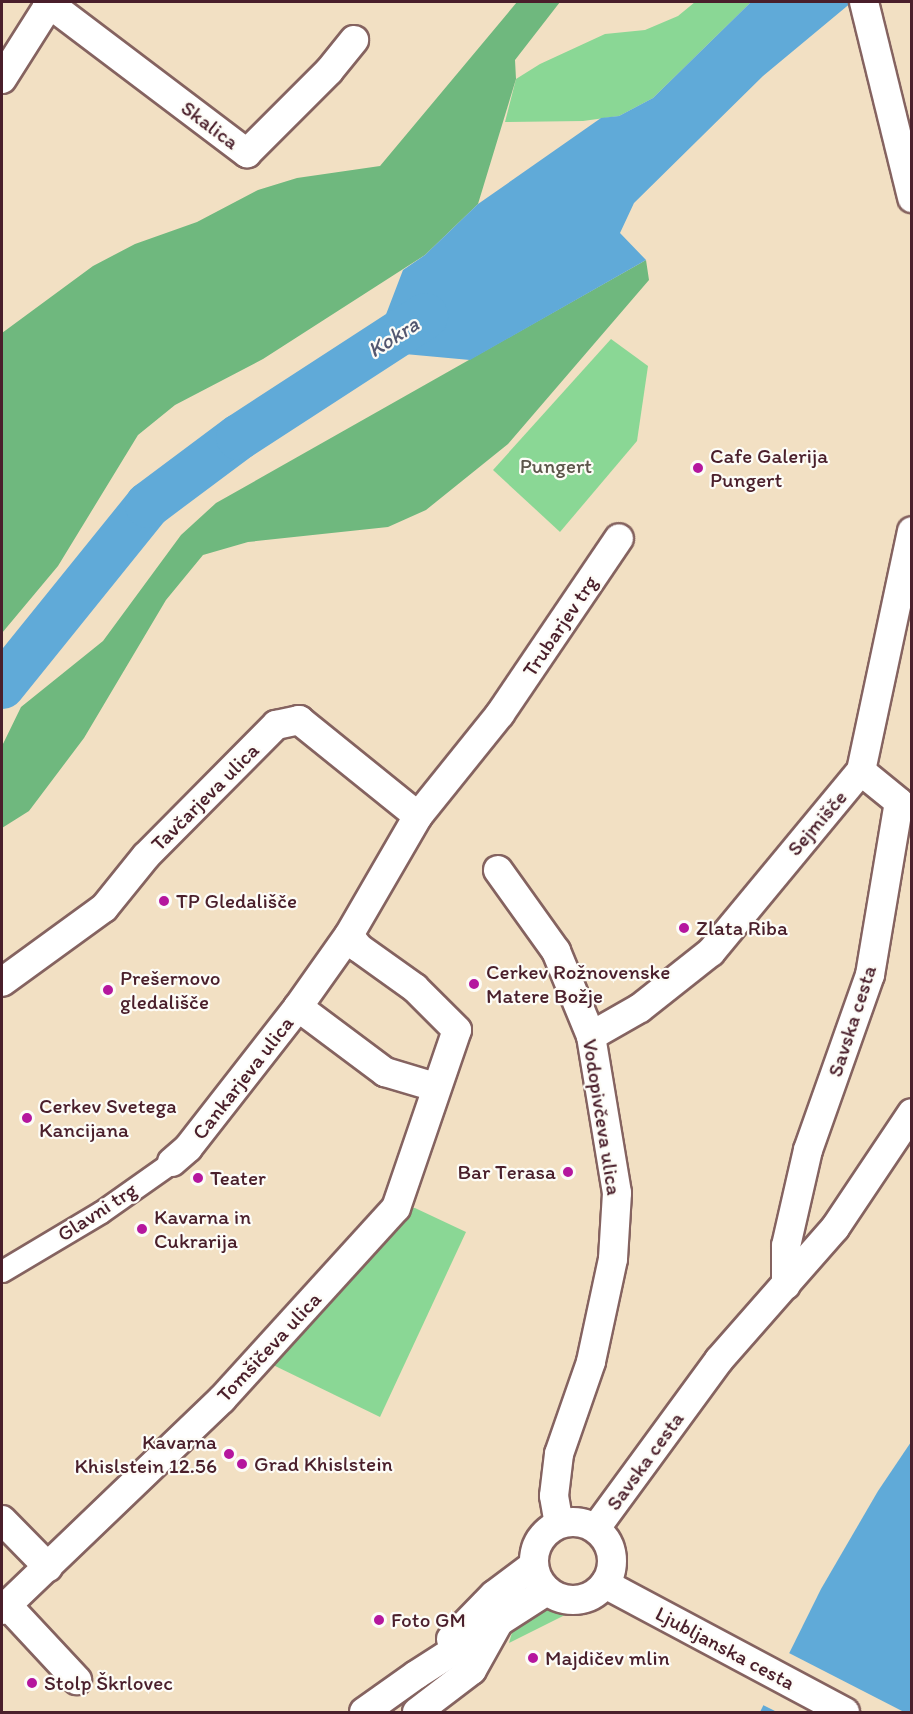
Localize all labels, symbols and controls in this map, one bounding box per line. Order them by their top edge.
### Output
street label: Skalica [176,95,244,155]
water label: Kokra [362,311,424,363]
place label: Cafe Galerija Pungert [710,443,828,493]
park label: Pungert [520,453,592,479]
marker: Cafe Galerija Pungert [691,461,705,475]
street label: Trubarjev trg [517,571,603,681]
street label: Tavčarjeva ulica [146,738,264,856]
street label: Sejmišče [782,785,852,861]
place label: TP Gledališče [176,888,297,914]
marker: TP Gledališče [157,894,171,908]
place label: Zlata Riba [696,915,787,941]
marker: Zlata Riba [677,921,691,935]
place label: Cerkev Rožnovenske Matere Božje [486,959,670,1009]
street label: Savska cesta [822,962,882,1080]
place label: Prešernovo gledališče [120,965,220,1015]
marker: Cerkev Rožnovenske Matere Božje [467,977,481,991]
marker: Prešernovo gledališče [101,983,115,997]
street label: Cankarjeva ulica [187,1011,299,1145]
street label: Vodopivčeva ulica [577,1037,627,1197]
place label: Cerkev Svetega Kancijana [39,1093,177,1143]
marker: Cerkev Svetega Kancijana [20,1111,34,1125]
place label: Bar Terasa [460,1159,556,1185]
place label: Teater [210,1165,266,1191]
marker: Bar Terasa [561,1165,575,1179]
marker: Teater [191,1171,205,1185]
street label: Glavni trg [53,1177,141,1247]
place label: Kavarna in Cukrarija [154,1204,251,1254]
marker: Kavarna in Cukrarija [135,1222,149,1236]
street label: Tomšičeva ulica [212,1287,326,1407]
street label: Savska cesta [601,1407,689,1515]
place label: Kavarna Khislstein 12.56 [74,1429,217,1479]
marker: Kavarna Khislstein 12.56 [222,1447,236,1461]
place label: Grad Khislstein [254,1451,394,1477]
marker: Grad Khislstein [235,1457,249,1471]
street label: Ljubljanska cesta [651,1601,799,1695]
place label: Foto GM [391,1607,466,1633]
marker: Foto GM [372,1613,386,1627]
place label: Majdičev mlin [545,1645,670,1671]
marker: Majdičev mlin [526,1651,540,1665]
place label: Stolp Škrlovec [44,1670,173,1696]
marker: Stolp Škrlovec [25,1676,39,1690]

